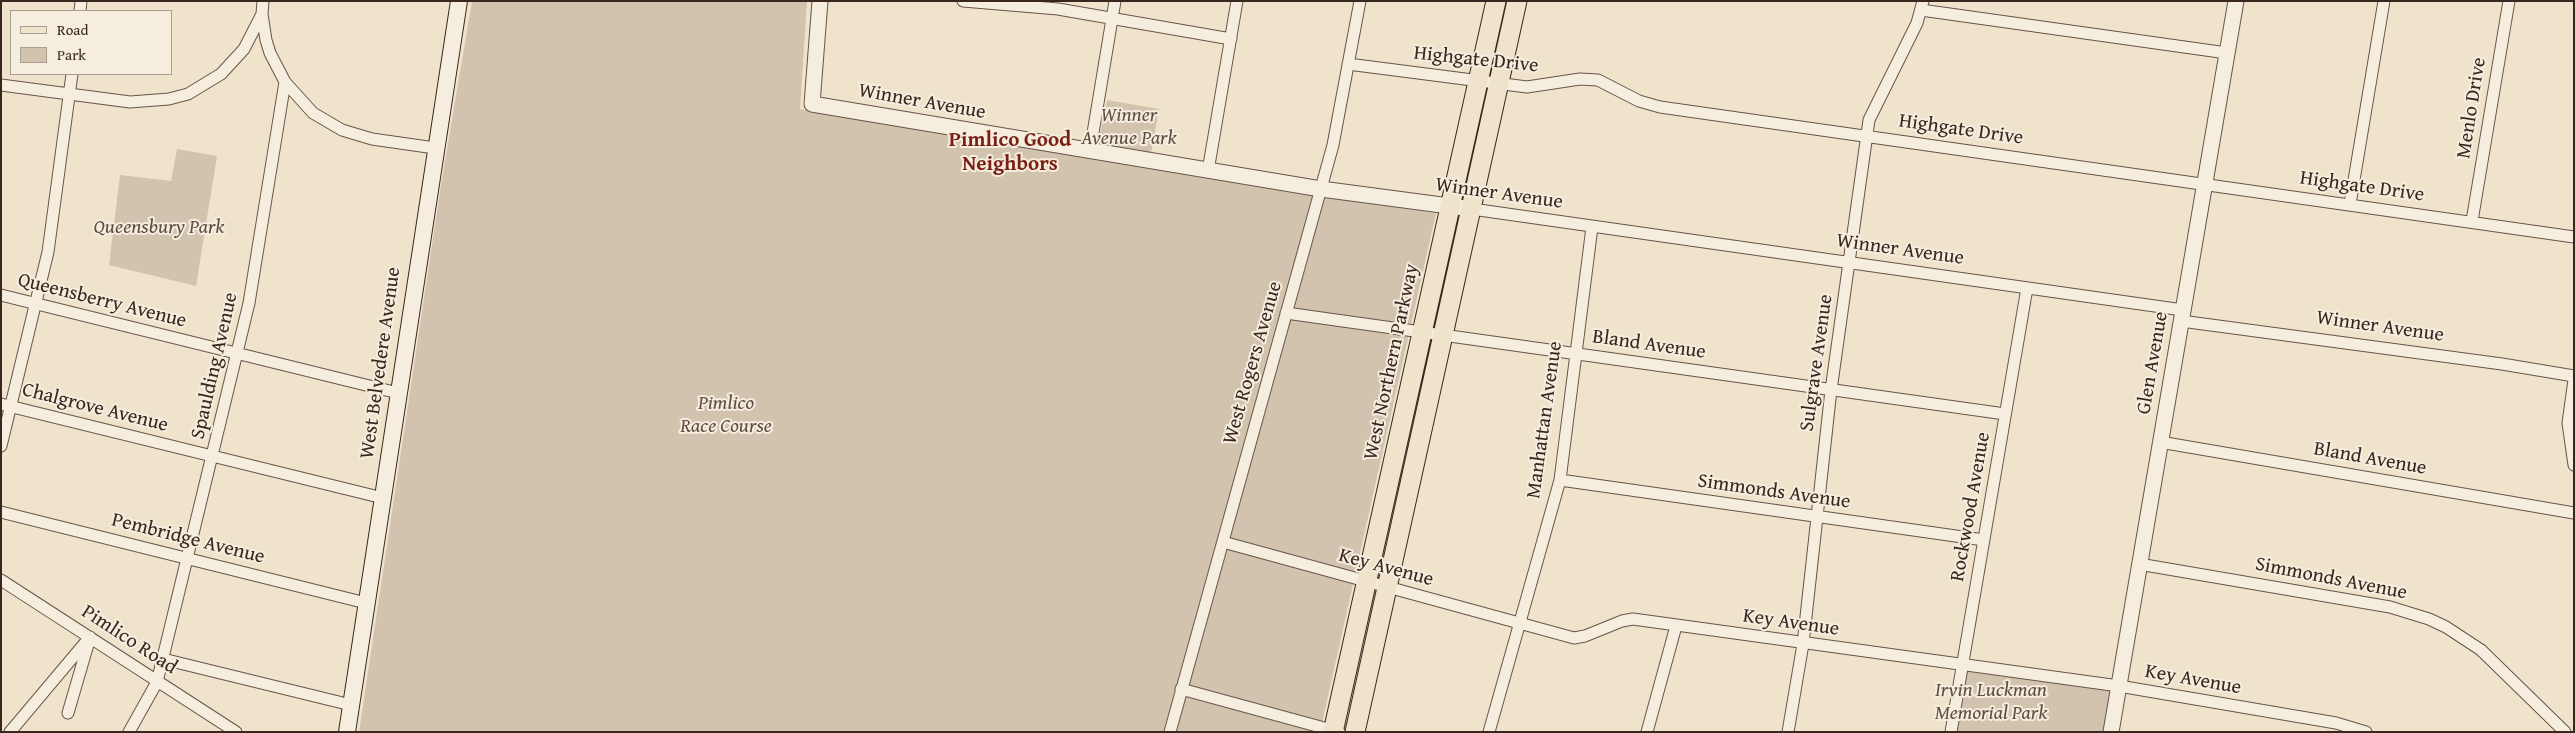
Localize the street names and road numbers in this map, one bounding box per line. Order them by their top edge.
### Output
street label: Highgate Drive [1412,42,1540,78]
street label: Menlo Drive [2452,56,2492,160]
street label: Winner Avenue [857,79,987,125]
street label: Highgate Drive [1897,109,2025,151]
street label: Highgate Drive [2298,166,2426,208]
street label: Winner Avenue [1434,173,1564,215]
street label: Winner Avenue [1835,229,1965,271]
street label: West Northern Parkway [1359,262,1425,462]
street label: West Belvedere Avenue [356,266,406,460]
street label: Queensberry Avenue [15,268,189,334]
street label: West Rogers Avenue [1218,279,1288,447]
street label: Spaulding Avenue [186,290,244,442]
street label: Sulgrave Avenue [1796,293,1838,433]
street label: Winner Avenue [2315,306,2445,348]
street label: Glen Avenue [2132,310,2174,416]
street label: Bland Avenue [1591,325,1707,365]
street label: Manhattan Avenue [1522,340,1568,500]
street label: Chalgrove Avenue [20,378,170,438]
street label: Rockwood Avenue [1946,430,1996,584]
street label: Bland Avenue [2312,437,2428,481]
street label: Simmonds Avenue [1696,469,1852,515]
street label: Pembridge Avenue [109,508,267,570]
street label: Key Avenue [1336,544,1436,592]
street label: Simmonds Avenue [2253,553,2409,605]
street label: Pimlico Road [77,600,181,680]
street label: Key Avenue [1741,604,1841,642]
street label: Key Avenue [2143,660,2243,700]

